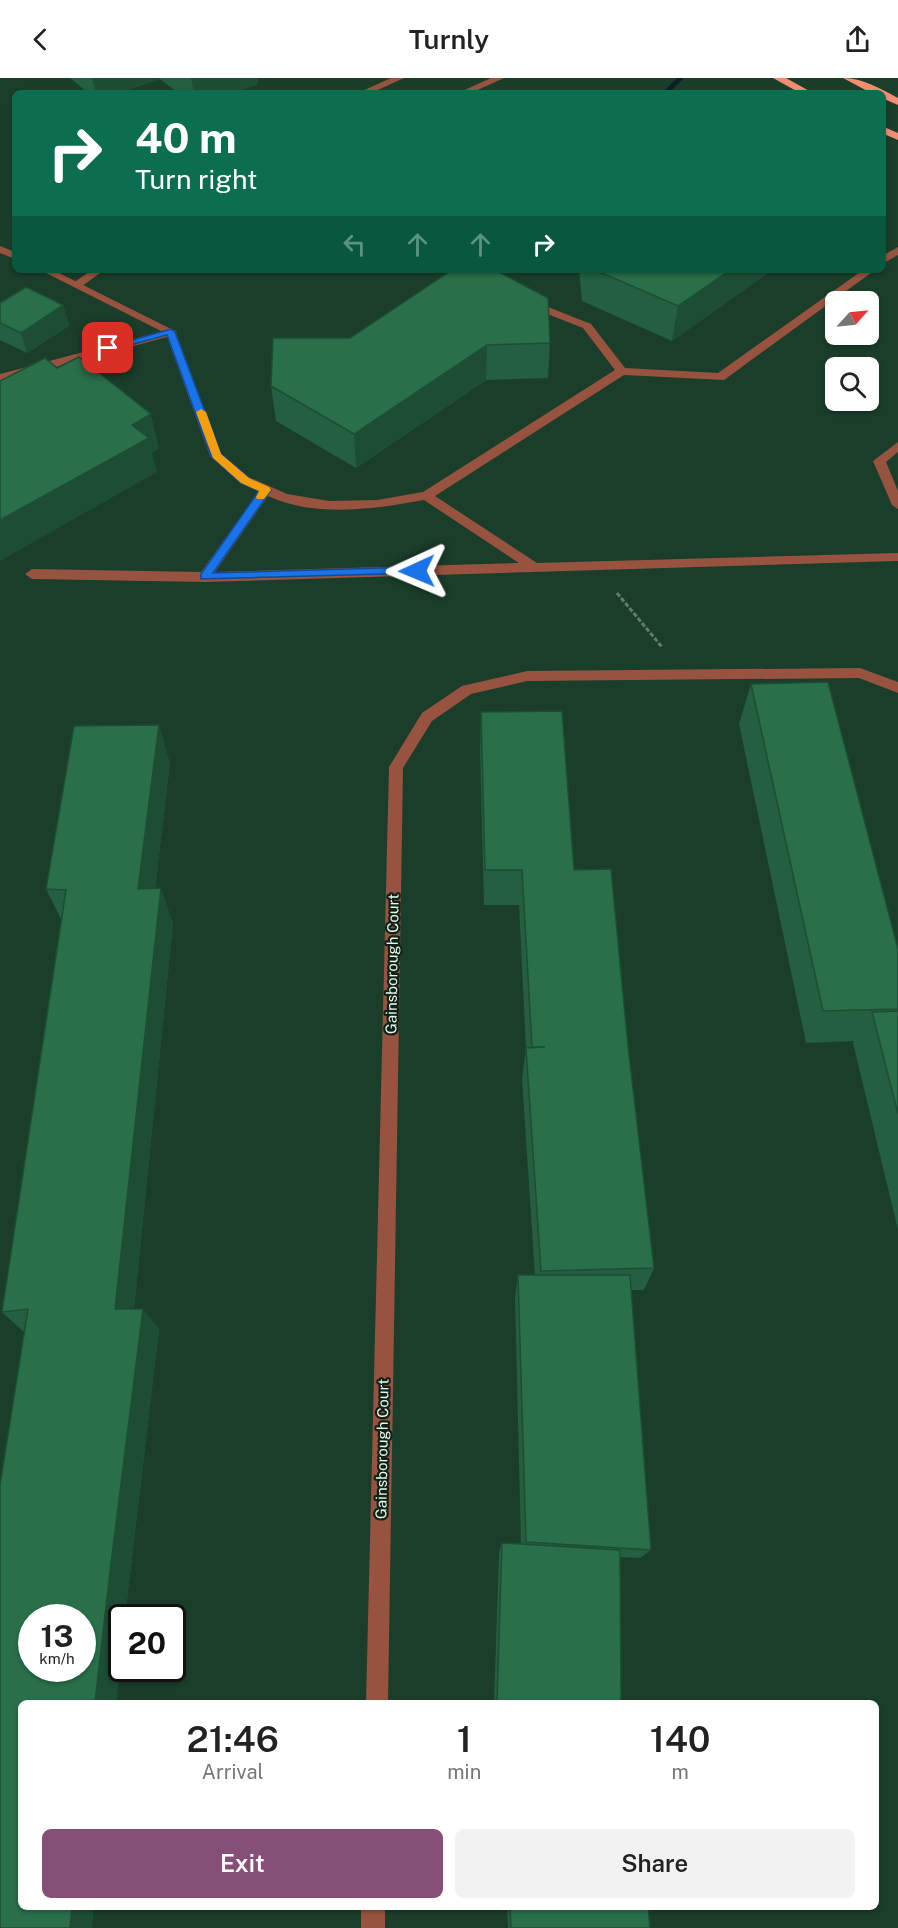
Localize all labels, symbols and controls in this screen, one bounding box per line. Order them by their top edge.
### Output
icon: back [24,23,57,56]
text: Turnly [409,23,489,55]
icon: share [841,23,874,56]
text: 40 m [135,113,237,162]
icon: right [36,114,114,192]
text: Turn right [135,163,258,195]
icon: left [338,228,371,261]
icon: ahead [401,228,434,261]
icon: ahead [464,228,497,261]
icon: right [527,228,560,261]
north arrow [825,291,879,345]
map controls [825,291,879,411]
pin [82,322,133,373]
icon: arrive [91,331,124,364]
button: search [825,357,879,411]
position arrow [385,539,449,603]
street label: Gainsborough Court [382,894,402,1034]
street label: Gainsborough Court [372,1379,392,1519]
speed limit sign: 20 [108,1604,186,1682]
text: 13 [41,1618,73,1654]
text: km/h [39,1650,75,1667]
text: 21:46 [186,1718,279,1760]
text: 1 [457,1718,472,1760]
text: 140 [650,1718,711,1760]
text: Arrival [202,1760,264,1784]
text: min [447,1760,481,1784]
text: m [671,1760,689,1784]
button: Exit [42,1829,443,1898]
button: Share [455,1829,855,1898]

